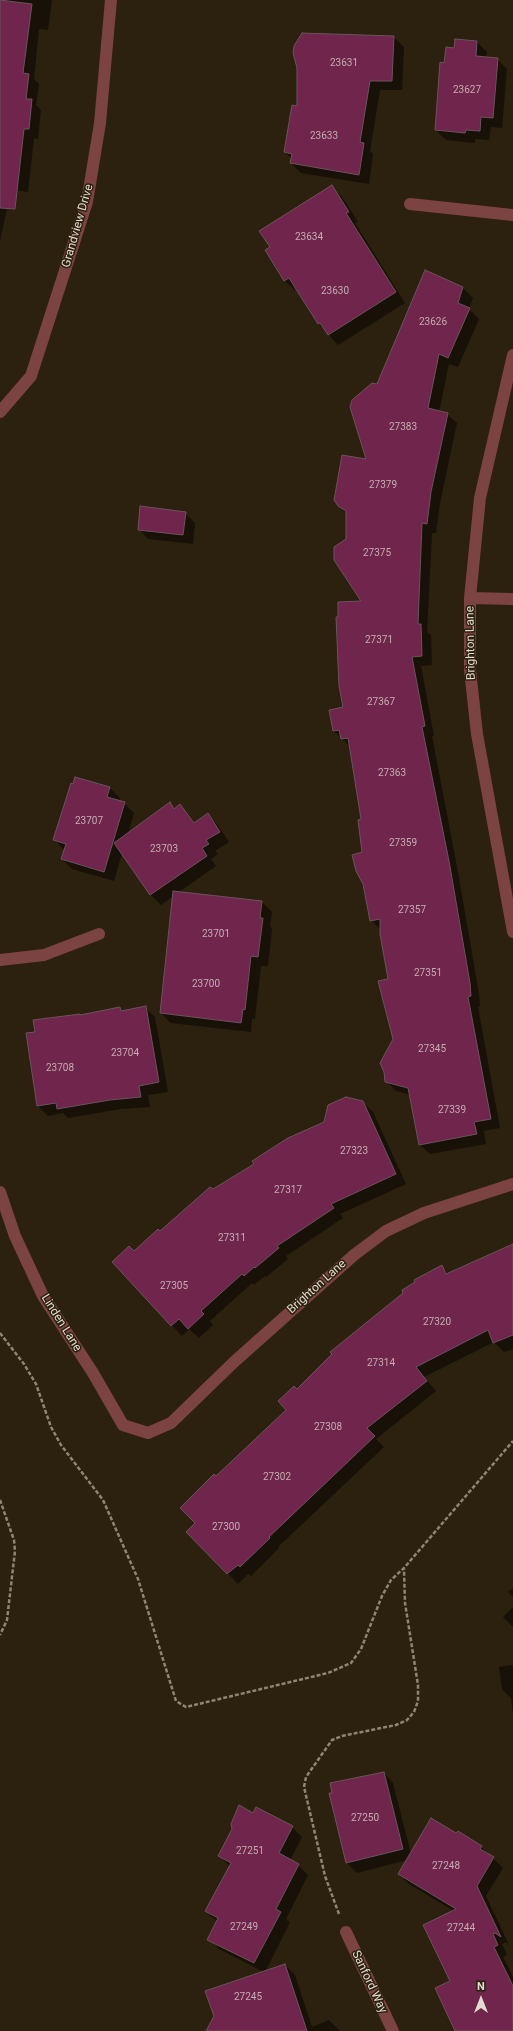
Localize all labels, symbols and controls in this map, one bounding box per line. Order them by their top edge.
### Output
house number: 23631 [330,57,358,69]
house number: 23627 [453,84,481,96]
house number: 23633 [310,130,338,142]
street label: Grandview Drive [59,183,97,269]
house number: 23634 [295,231,323,243]
house number: 23630 [321,285,349,297]
house number: 23626 [419,316,447,328]
house number: 27383 [389,421,417,433]
house number: 27379 [369,479,397,491]
house number: 27375 [363,547,391,559]
street label: Brighton Lane [463,606,479,680]
house number: 27371 [365,634,393,646]
house number: 27367 [367,696,395,708]
house number: 27363 [378,767,406,779]
house number: 23707 [75,815,103,827]
house number: 27359 [389,837,417,849]
house number: 23703 [150,843,178,855]
house number: 27357 [398,904,426,916]
house number: 23701 [202,928,230,940]
house number: 27351 [414,967,442,979]
house number: 23700 [192,978,220,990]
house number: 27345 [418,1043,446,1055]
house number: 23704 [111,1047,139,1059]
house number: 23708 [46,1062,74,1074]
house number: 27339 [438,1104,466,1116]
house number: 27323 [340,1145,368,1157]
house number: 27317 [274,1184,302,1196]
house number: 27311 [218,1232,246,1244]
street label: Brighton Lane [285,1257,349,1317]
house number: 27305 [160,1280,188,1292]
street label: Linden Lane [38,1292,84,1354]
house number: 27320 [423,1316,451,1328]
house number: 27314 [367,1357,395,1369]
house number: 27308 [314,1421,342,1433]
house number: 27302 [263,1471,291,1483]
house number: 27300 [212,1521,240,1533]
house number: 27250 [351,1812,379,1824]
house number: 27251 [236,1845,264,1857]
house number: 27248 [432,1860,460,1872]
house number: 27249 [230,1921,258,1933]
house number: 27244 [447,1922,475,1934]
street label: Sanford Way [348,1948,390,2016]
north arrow [461,1979,501,2019]
text: N [477,1980,485,1993]
house number: 27245 [234,1991,262,2003]

